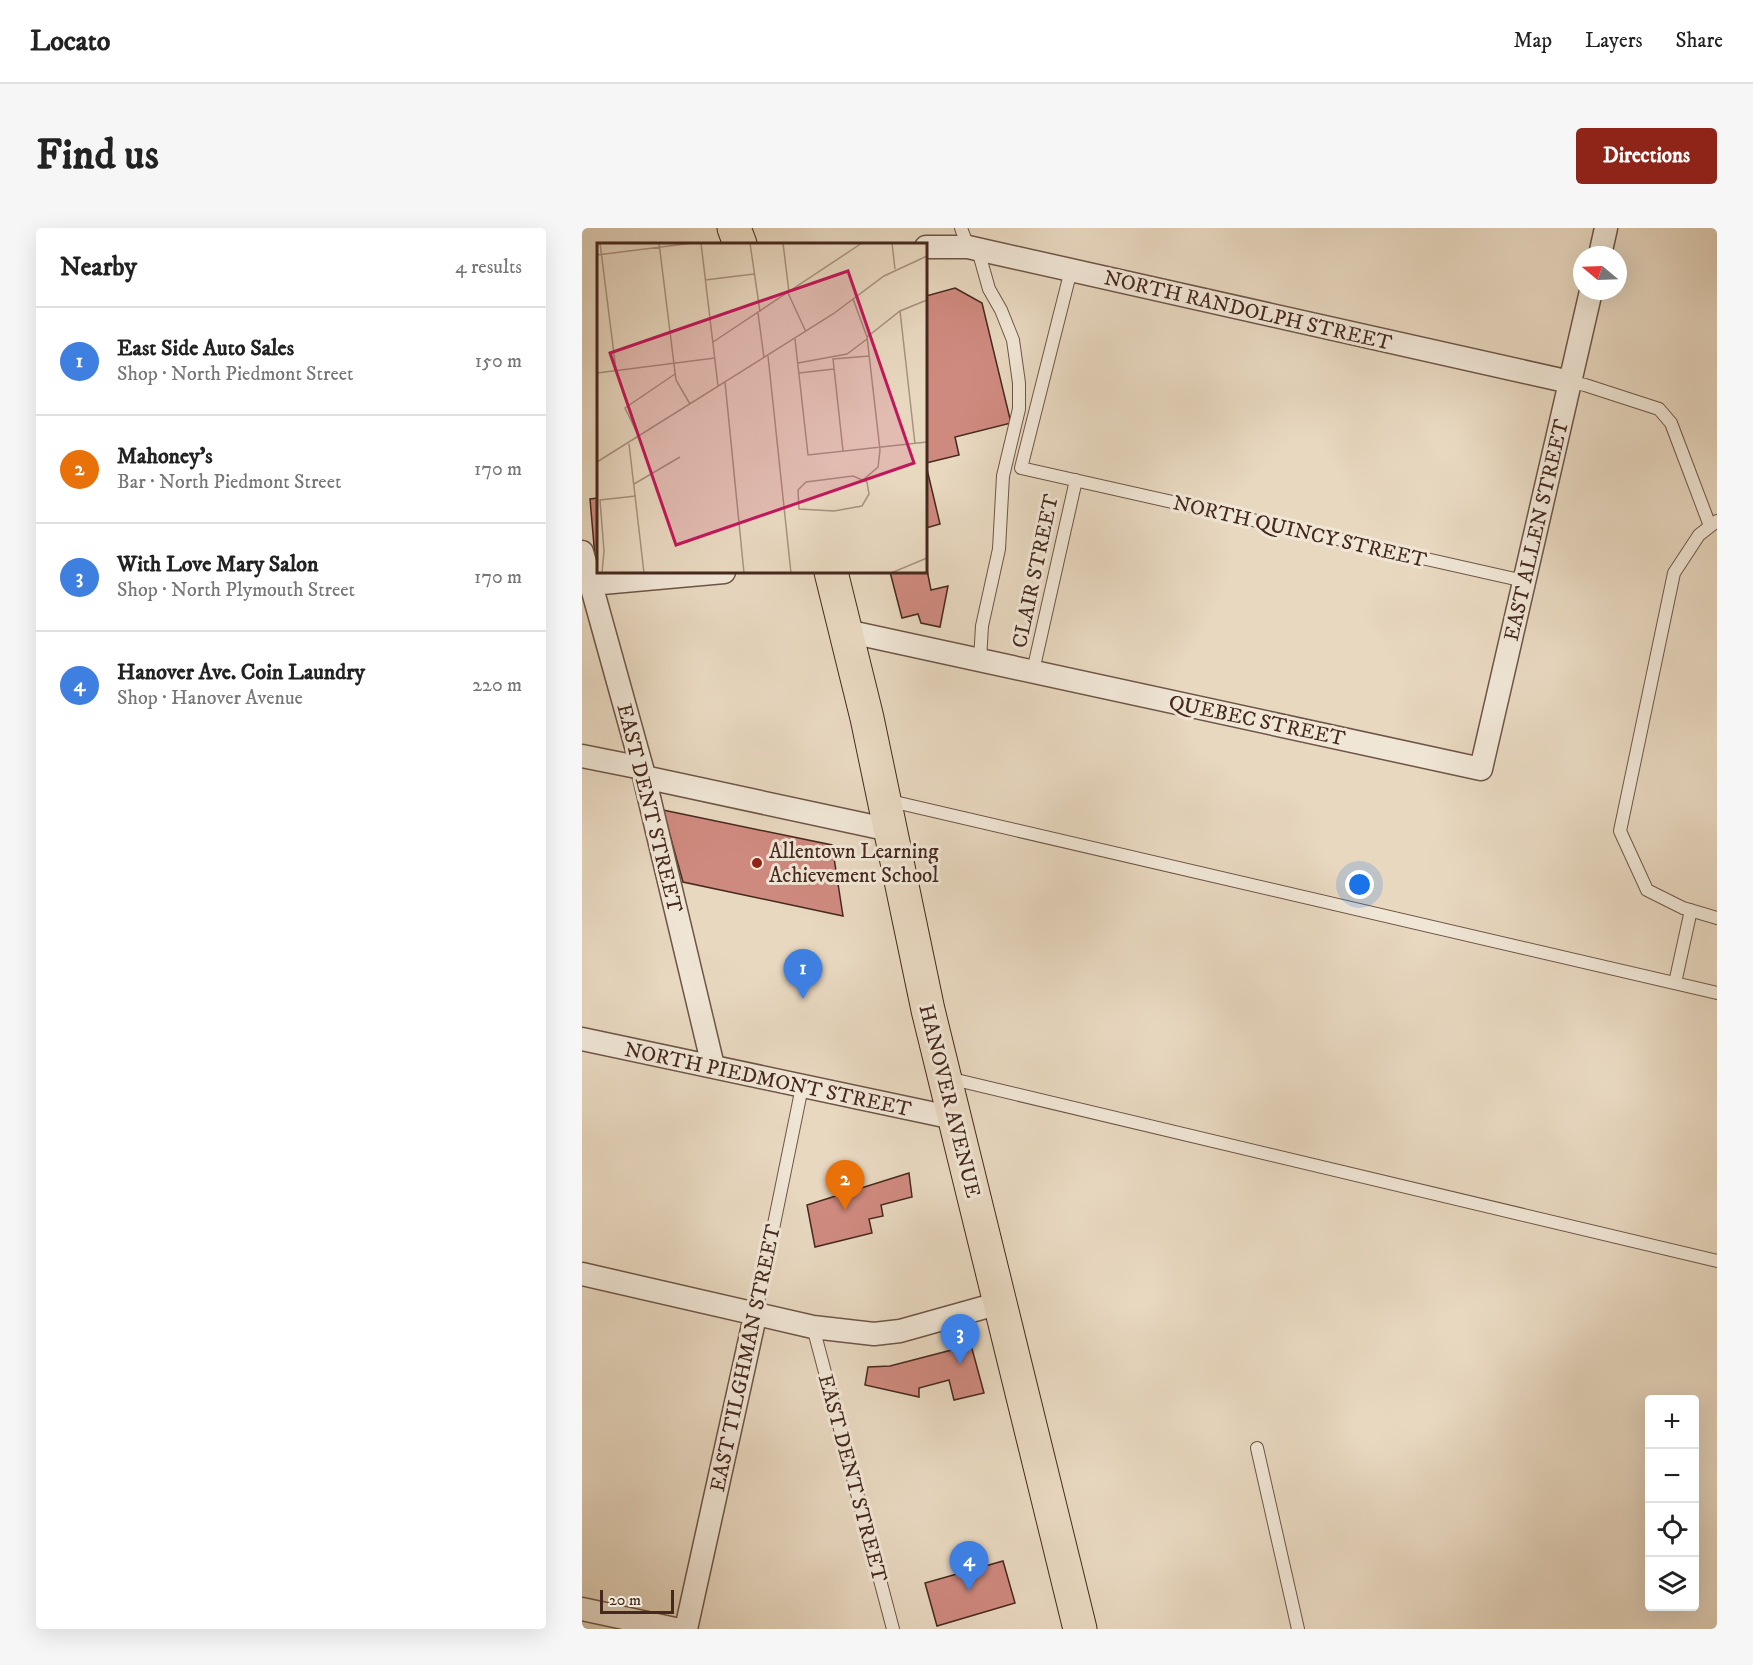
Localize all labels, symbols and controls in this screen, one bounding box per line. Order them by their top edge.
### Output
text: Locato [30,24,110,59]
text: Map [1513,28,1552,54]
text: Layers [1585,28,1643,54]
text: Share [1676,28,1723,54]
button: Directions [1576,128,1717,184]
text: Find us [36,130,159,182]
inset map [597,243,927,573]
north arrow [1573,246,1627,300]
text: Nearby [60,251,137,284]
text: 4 results [455,255,522,280]
street label: NORTH RANDOLPH STREET [1101,265,1394,357]
text: East Side Auto Sales [117,335,294,362]
text: 1 [76,349,83,374]
text: 150 m [475,349,522,374]
text: Shop · North Piedmont Street [117,362,353,387]
street label: EAST ALLEN STREET [1499,417,1575,643]
text: Mahoney's [117,443,213,470]
text: 2 [75,457,84,482]
text: 170 m [474,457,522,482]
text: Bar · North Piedmont Street [117,470,341,495]
street label: NORTH QUINCY STREET [1171,490,1429,574]
street label: CLAIR STREET [1007,492,1065,650]
text: With Love Mary Salon [117,551,318,578]
text: 3 [76,565,83,590]
text: 170 m [474,565,522,590]
text: Shop · North Plymouth Street [117,578,355,603]
text: Hanover Ave. Coin Laundry [117,659,365,686]
text: 4 [74,673,85,698]
text: 220 m [472,673,522,698]
text: Shop · Hanover Avenue [117,686,303,711]
street label: QUEBEC STREET [1166,690,1347,752]
street label: EAST DENT STREET [611,701,688,915]
place label: Allentown Learning Achievement School [769,839,939,889]
marker: Allentown Learning Achievement School [750,856,764,870]
your location [1345,870,1374,899]
pin: 1 [784,950,822,999]
street label: HANOVER AVENUE [912,1002,986,1201]
street label: NORTH PIEDMONT STREET [622,1037,914,1123]
pin: 2 [826,1160,864,1210]
street label: EAST TILGHMAN STREET [705,1222,787,1494]
pin: 3 [940,1314,980,1364]
street label: EAST DENT STREET [812,1371,892,1585]
map controls [1645,1395,1699,1611]
button: + [1645,1395,1699,1449]
button: − [1645,1449,1699,1503]
button: locate [1645,1503,1699,1557]
pin: 4 [950,1542,988,1591]
button: layers [1645,1557,1699,1611]
scale bar [600,1587,674,1614]
text: 20 m [609,1590,641,1610]

